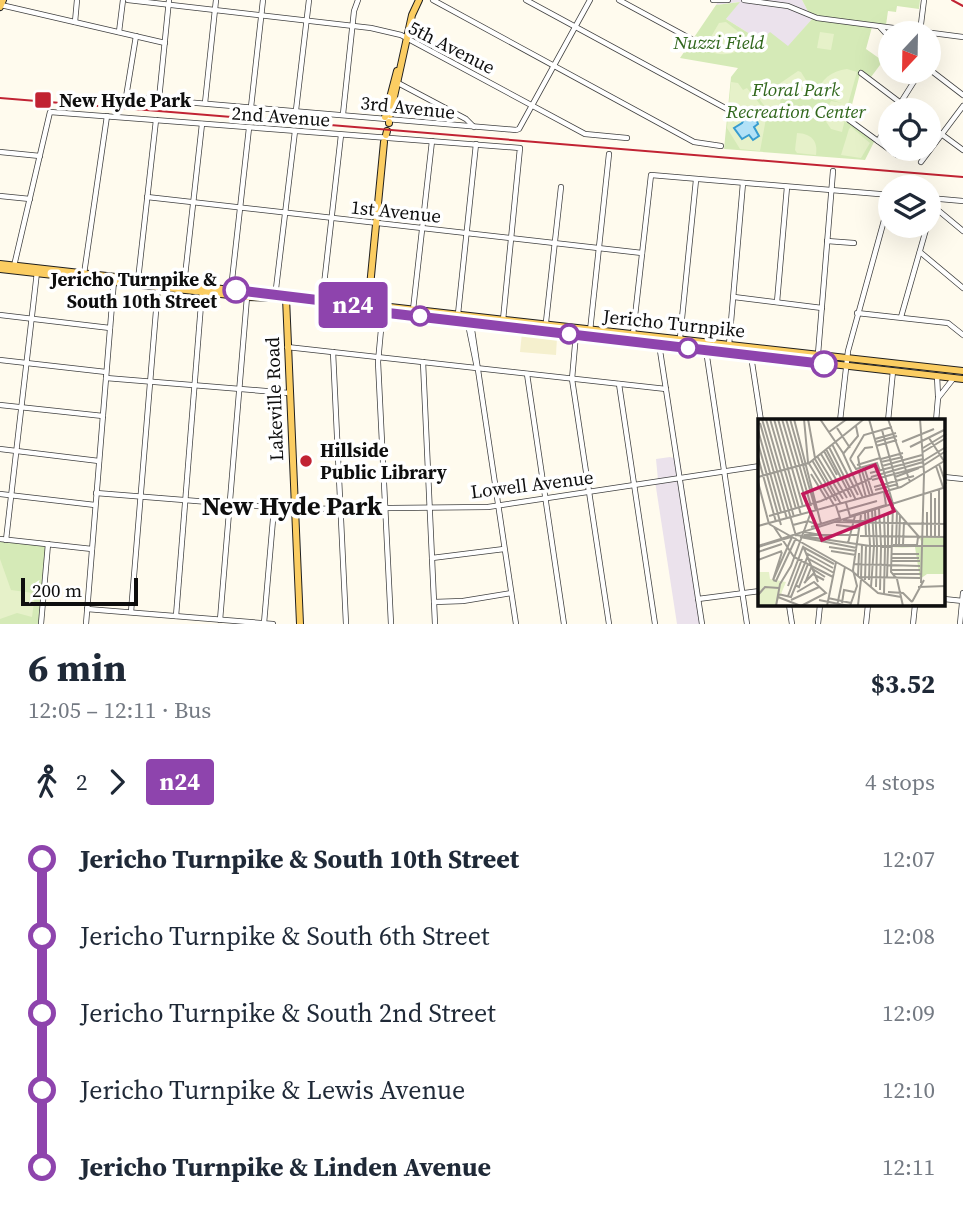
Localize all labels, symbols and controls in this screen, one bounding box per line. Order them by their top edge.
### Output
street label: 5th Avenue [404,14,500,80]
north arrow [878,21,942,84]
map controls [878,21,941,238]
park label: Nuzzi Field [673,29,765,55]
park label: Floral Park Recreation Center [725,76,867,124]
place label: New Hyde Park [59,87,192,113]
street label: 3rd Avenue [359,89,457,125]
marker: New Hyde Park [33,90,53,110]
button: locate [878,98,941,161]
street label: 2nd Avenue [231,100,331,132]
button: layers [878,175,941,238]
street label: 1st Avenue [350,193,442,229]
place label: Jericho Turnpike & South 10th Street [49,266,217,314]
marker: Jericho Turnpike & South 10th Street [223,277,249,303]
line badge: n24 [313,282,393,328]
text: n24 [333,288,373,321]
street label: Jericho Turnpike [601,302,746,343]
unlabelled marker [410,306,430,326]
unlabelled marker [559,324,579,344]
street label: Lakeville Road [259,336,289,462]
unlabelled marker [678,338,698,358]
unlabelled marker [811,351,837,377]
inset map [758,419,946,606]
place label: Hillside Public Library [320,437,448,485]
marker: Hillside Public Library [298,453,314,469]
street label: Lowell Avenue [469,464,595,504]
district label: New Hyde Park [202,488,383,524]
scale bar [21,575,138,607]
text: 200 m [32,577,82,603]
text: 6 min [28,642,127,694]
text: $3.52 [871,666,935,702]
text: 12:05 – 12:11 · Bus [28,694,211,726]
icon: walk [28,763,66,801]
icon: forward [98,763,136,801]
text: n24 [160,765,200,798]
text: 2 [76,766,88,798]
text: 4 stops [865,766,935,798]
text: Jericho Turnpike & South 10th Street [80,841,519,877]
text: 12:07 [882,843,935,875]
text: Jericho Turnpike & South 6th Street [80,918,489,954]
text: 12:08 [882,920,935,952]
text: Jericho Turnpike & South 2nd Street [80,995,496,1031]
text: 12:09 [882,997,935,1029]
text: Jericho Turnpike & Lewis Avenue [80,1072,465,1108]
text: 12:10 [882,1074,935,1106]
text: Jericho Turnpike & Linden Avenue [80,1149,491,1185]
text: 12:11 [882,1151,935,1183]

